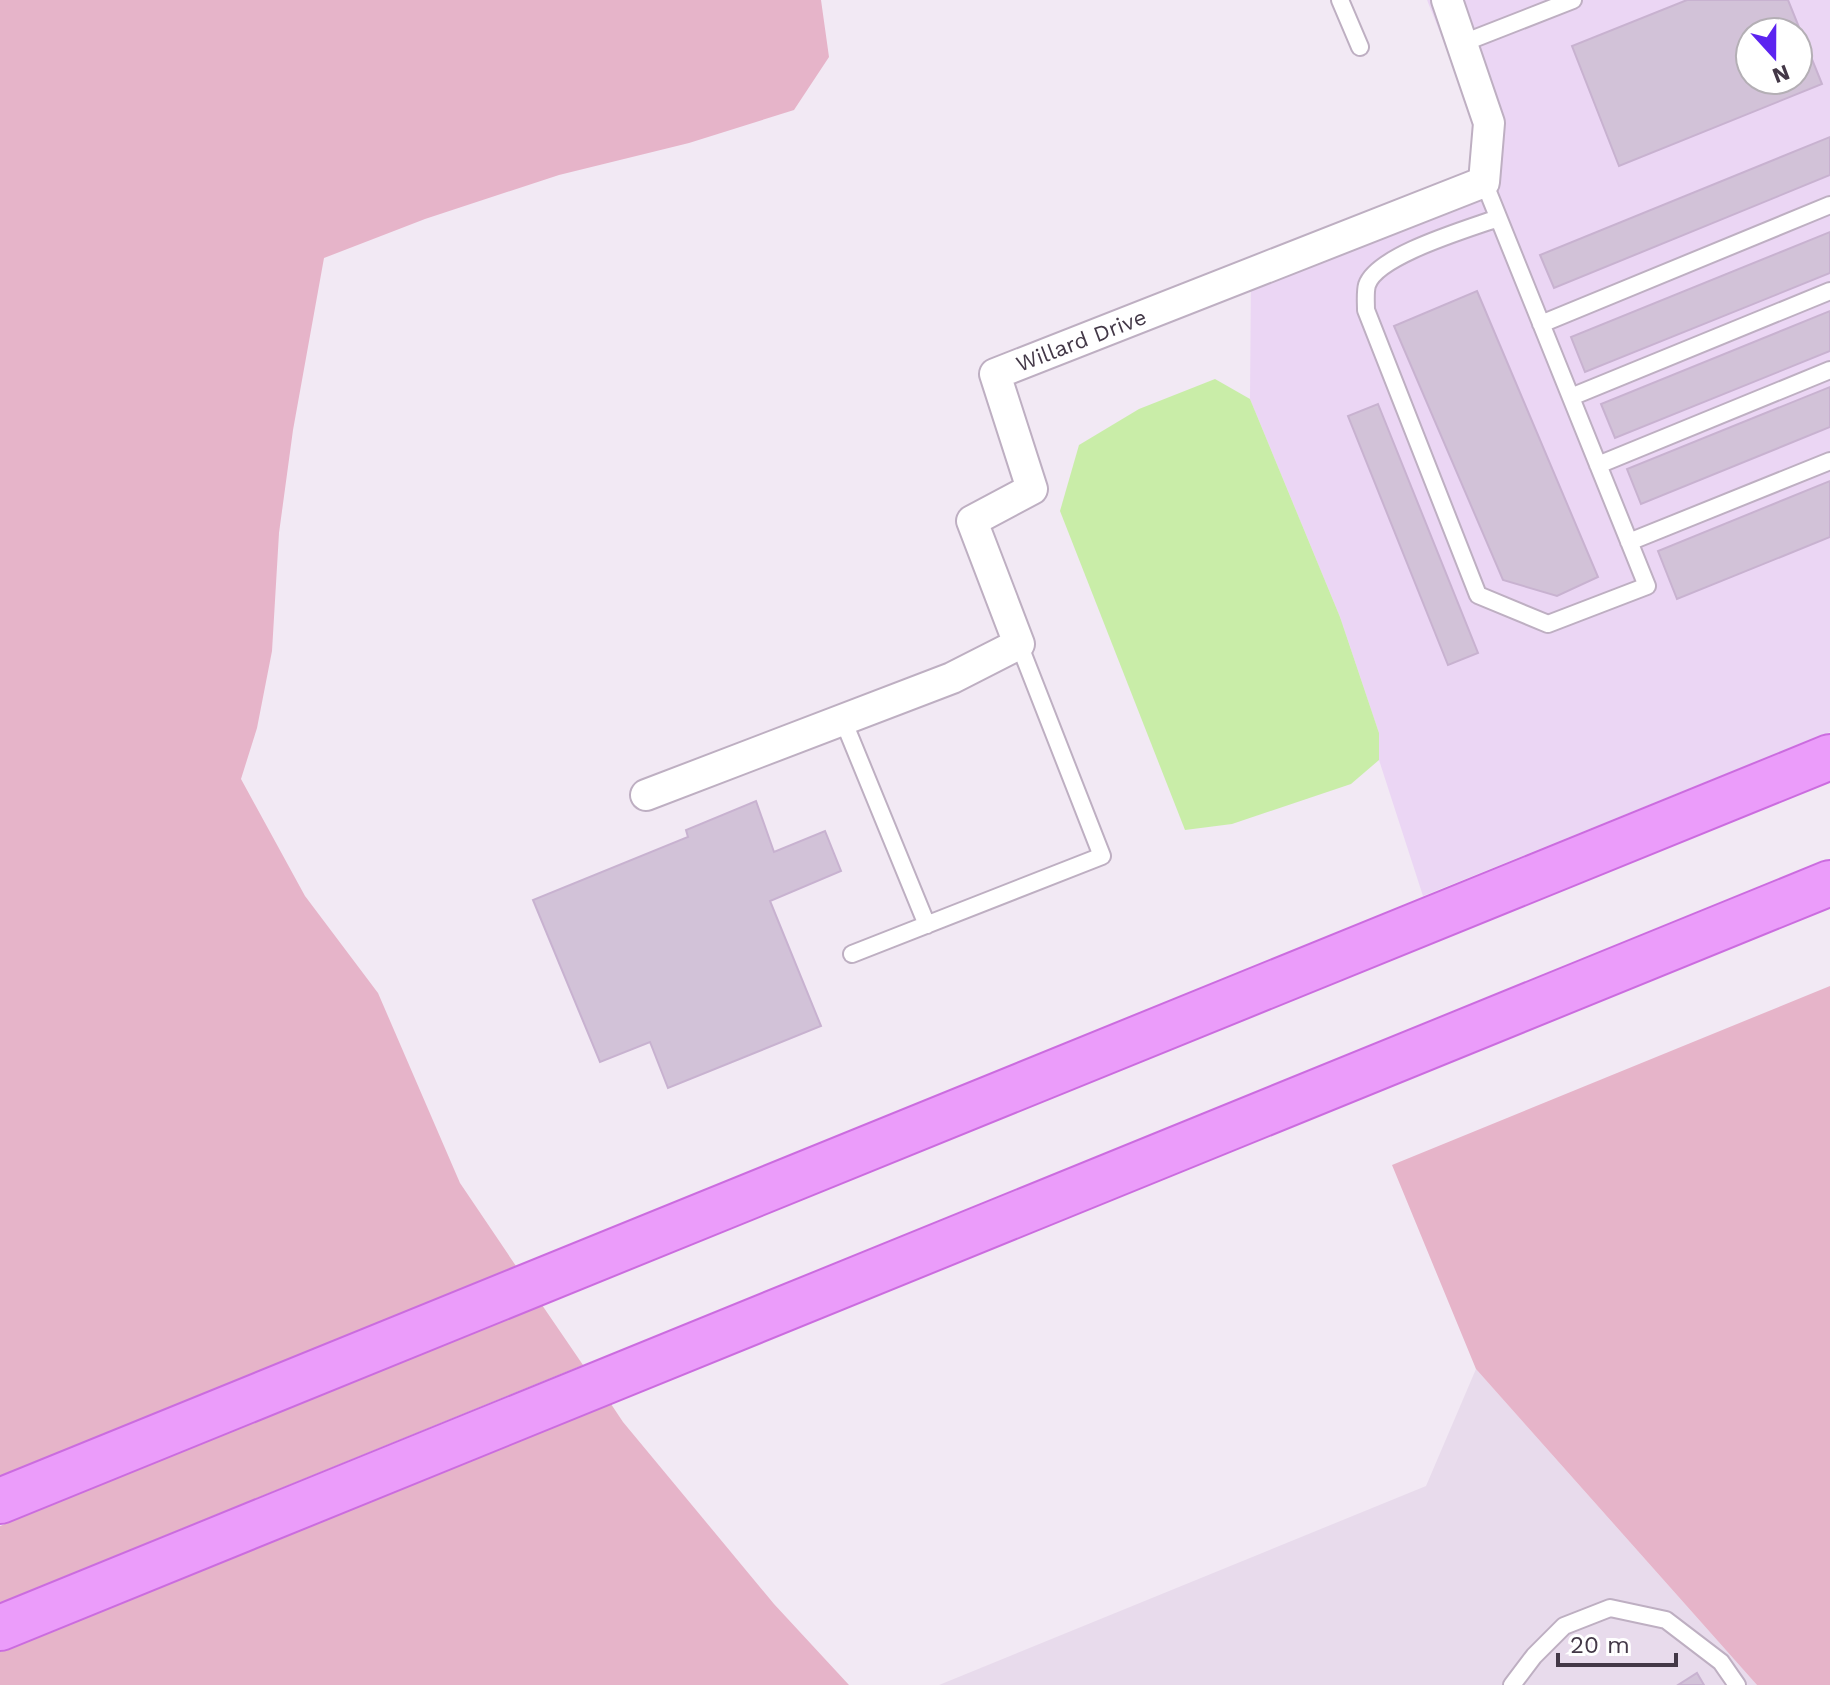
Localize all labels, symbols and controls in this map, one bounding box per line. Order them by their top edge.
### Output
north arrow [1734,16,1814,96]
text: N [1769,60,1793,89]
street label: Willard Drive [1012,304,1150,377]
scale bar [1558,1617,1676,1667]
text: 20 m [1570,1631,1630,1659]

